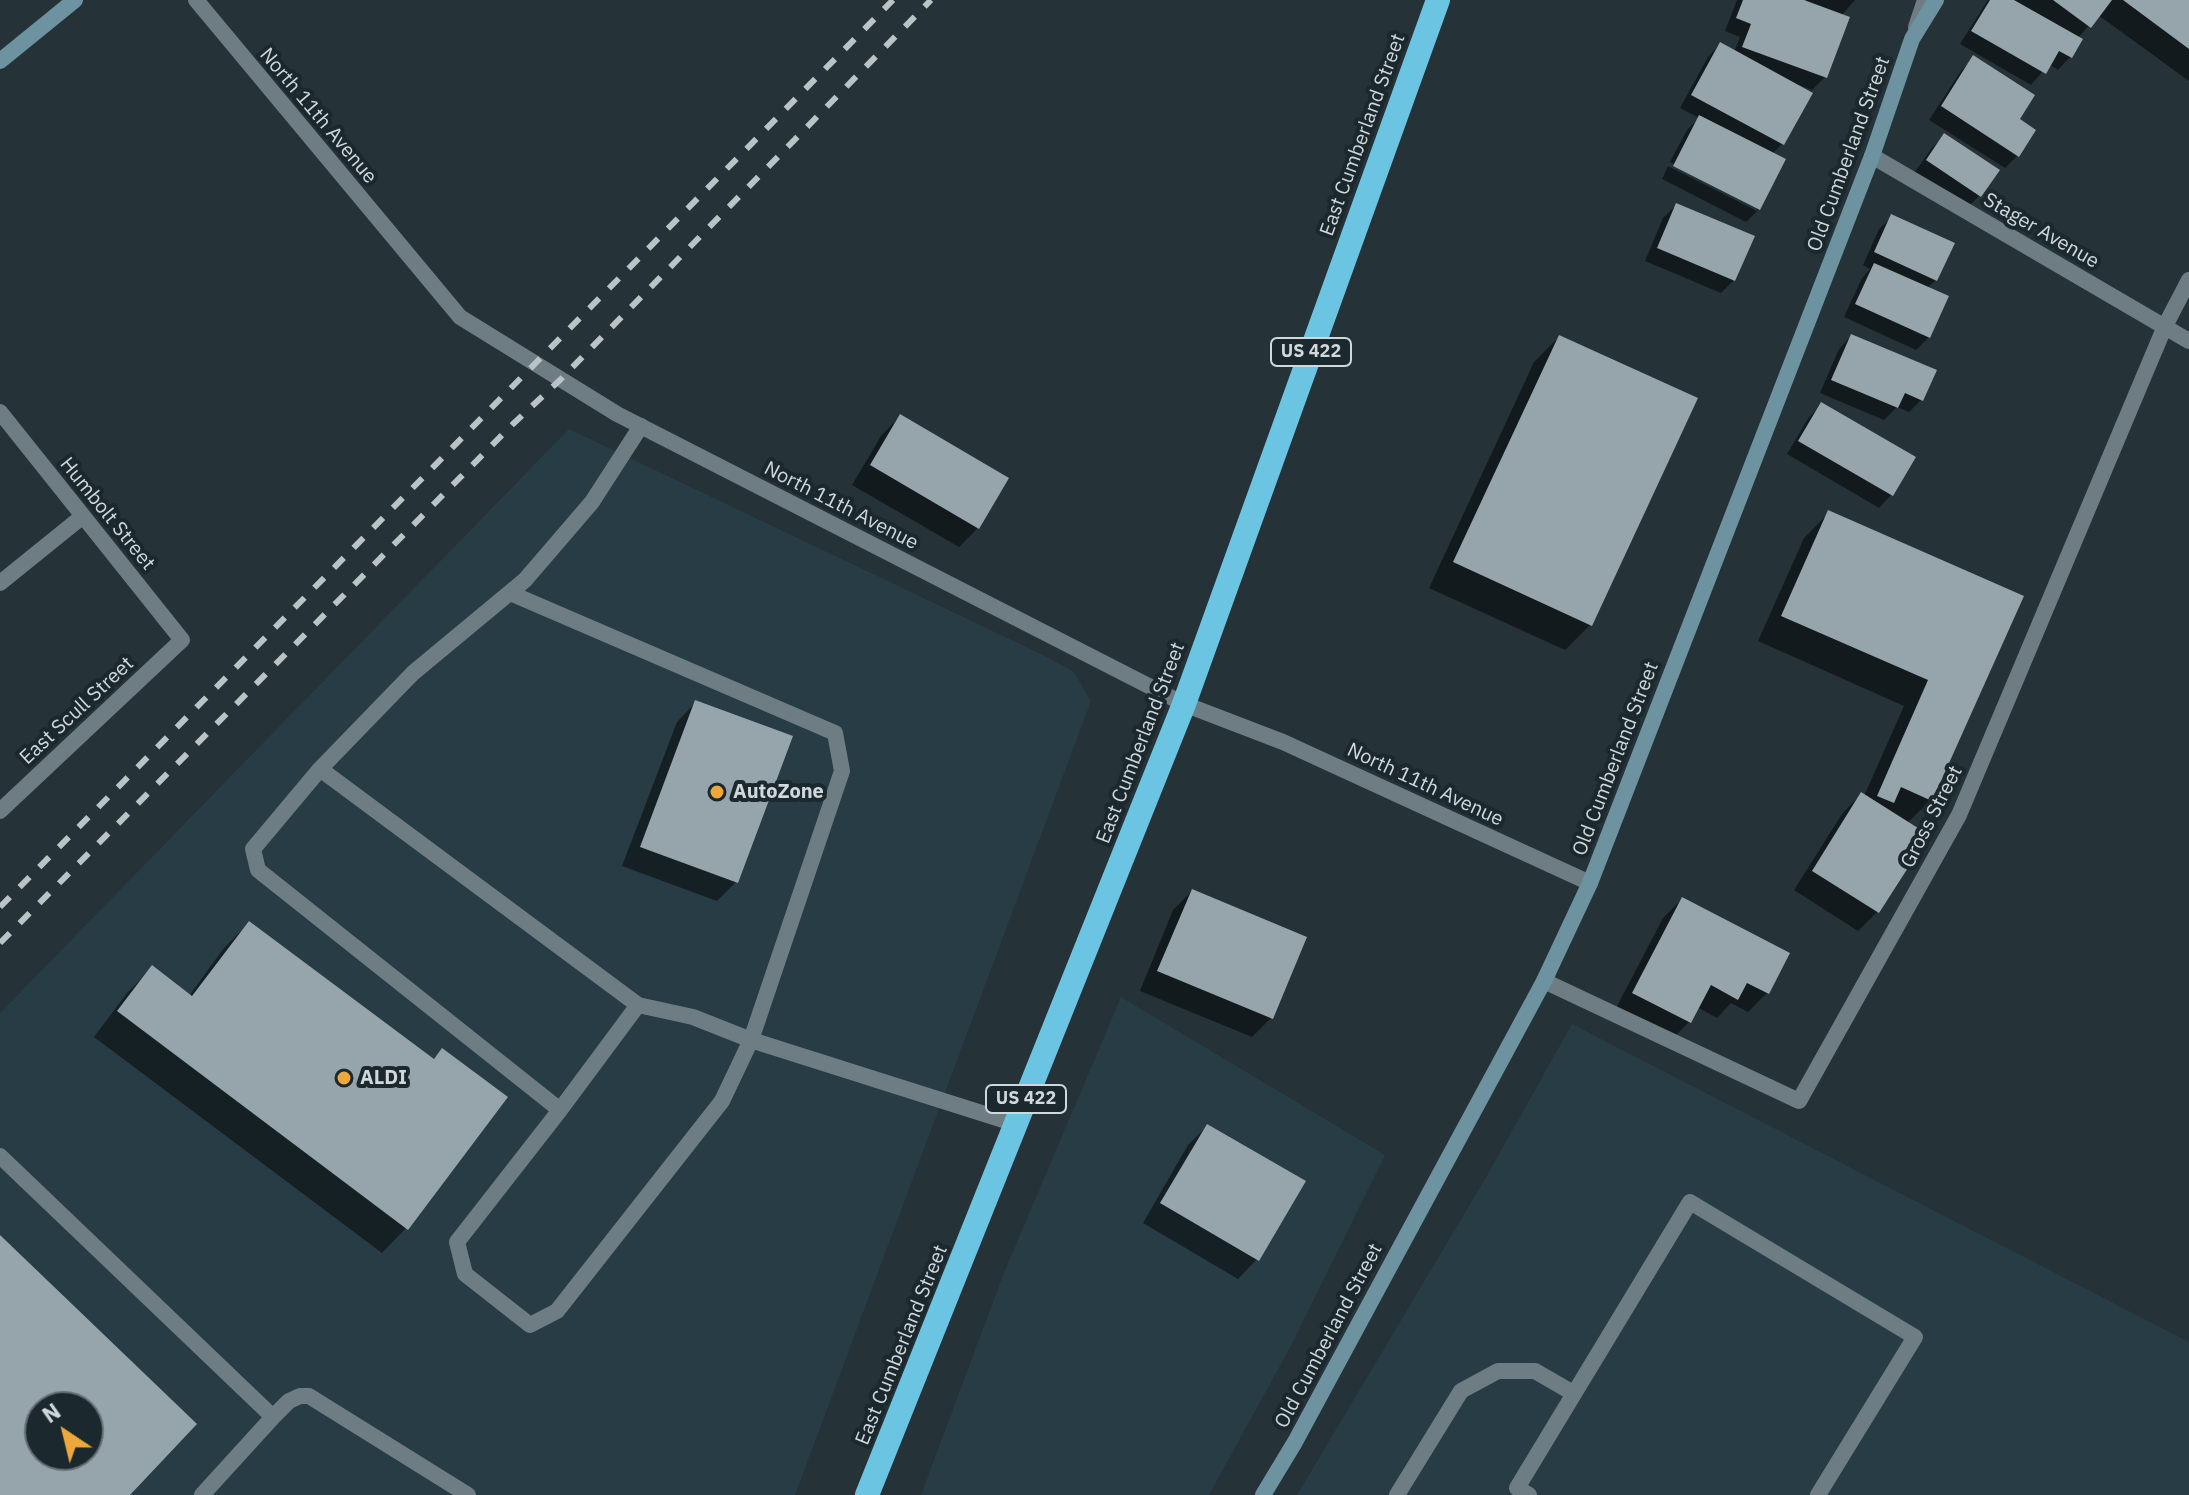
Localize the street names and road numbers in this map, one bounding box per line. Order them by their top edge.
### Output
street label: East Cumberland Street [1315,31,1411,239]
street label: North 11th Avenue [254,43,382,189]
street label: Old Cumberland Street [1803,53,1895,255]
street label: Stager Avenue [1979,188,2103,274]
road number: US 422 [1271,338,1351,366]
street label: Humbolt Street [54,453,160,575]
street label: North 11th Avenue [760,457,922,555]
street label: East Cumberland Street [1092,639,1190,847]
street label: East Scull Street [15,652,139,770]
street label: Old Cumberland Street [1568,659,1664,859]
street label: North 11th Avenue [1343,738,1507,832]
street label: Gross Street [1896,762,1968,872]
road number: US 422 [986,1085,1066,1113]
street label: Old Cumberland Street [1270,1240,1388,1432]
street label: East Cumberland Street [851,1242,953,1448]

